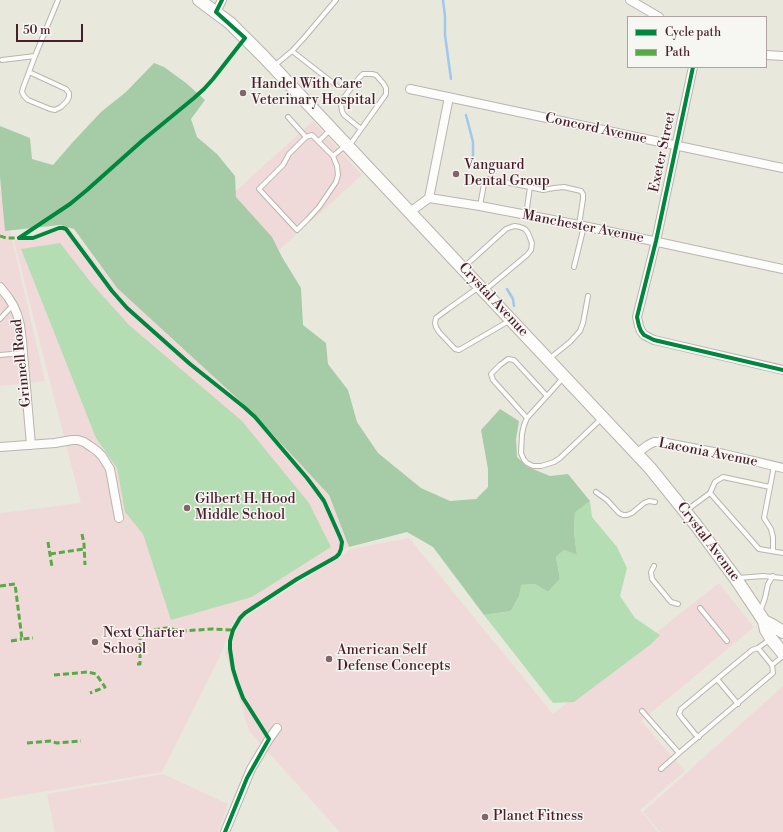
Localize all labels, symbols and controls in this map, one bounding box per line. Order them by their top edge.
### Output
scale bar [18,16,85,42]
legend [627,16,767,68]
text: 50 m [23,23,51,38]
text: Cycle path [665,25,721,40]
text: Path [665,45,690,60]
place label: Handel With Care Veterinary Hospital [251,77,376,110]
marker: Handel With Care Veterinary Hospital [238,88,248,98]
street label: Concord Avenue [544,110,648,148]
street label: Exeter Street [646,110,680,194]
place label: Vanguard Dental Group [464,158,550,190]
marker: Vanguard Dental Group [451,169,461,179]
street label: Manchester Avenue [521,207,645,247]
street label: Crystal Avenue [455,260,531,340]
street label: Grinnell Road [9,318,35,408]
street label: Laconia Avenue [657,435,759,471]
place label: Gilbert H. Hood Middle School [195,492,296,524]
street label: Crystal Avenue [673,499,743,585]
marker: Gilbert H. Hood Middle School [182,503,192,513]
place label: Next Charter School [103,626,185,658]
marker: Next Charter School [90,637,100,647]
place label: American Self Defense Concepts [337,643,450,676]
marker: American Self Defense Concepts [324,654,334,664]
place label: Planet Fitness [493,809,583,825]
marker: Planet Fitness [480,812,490,822]

